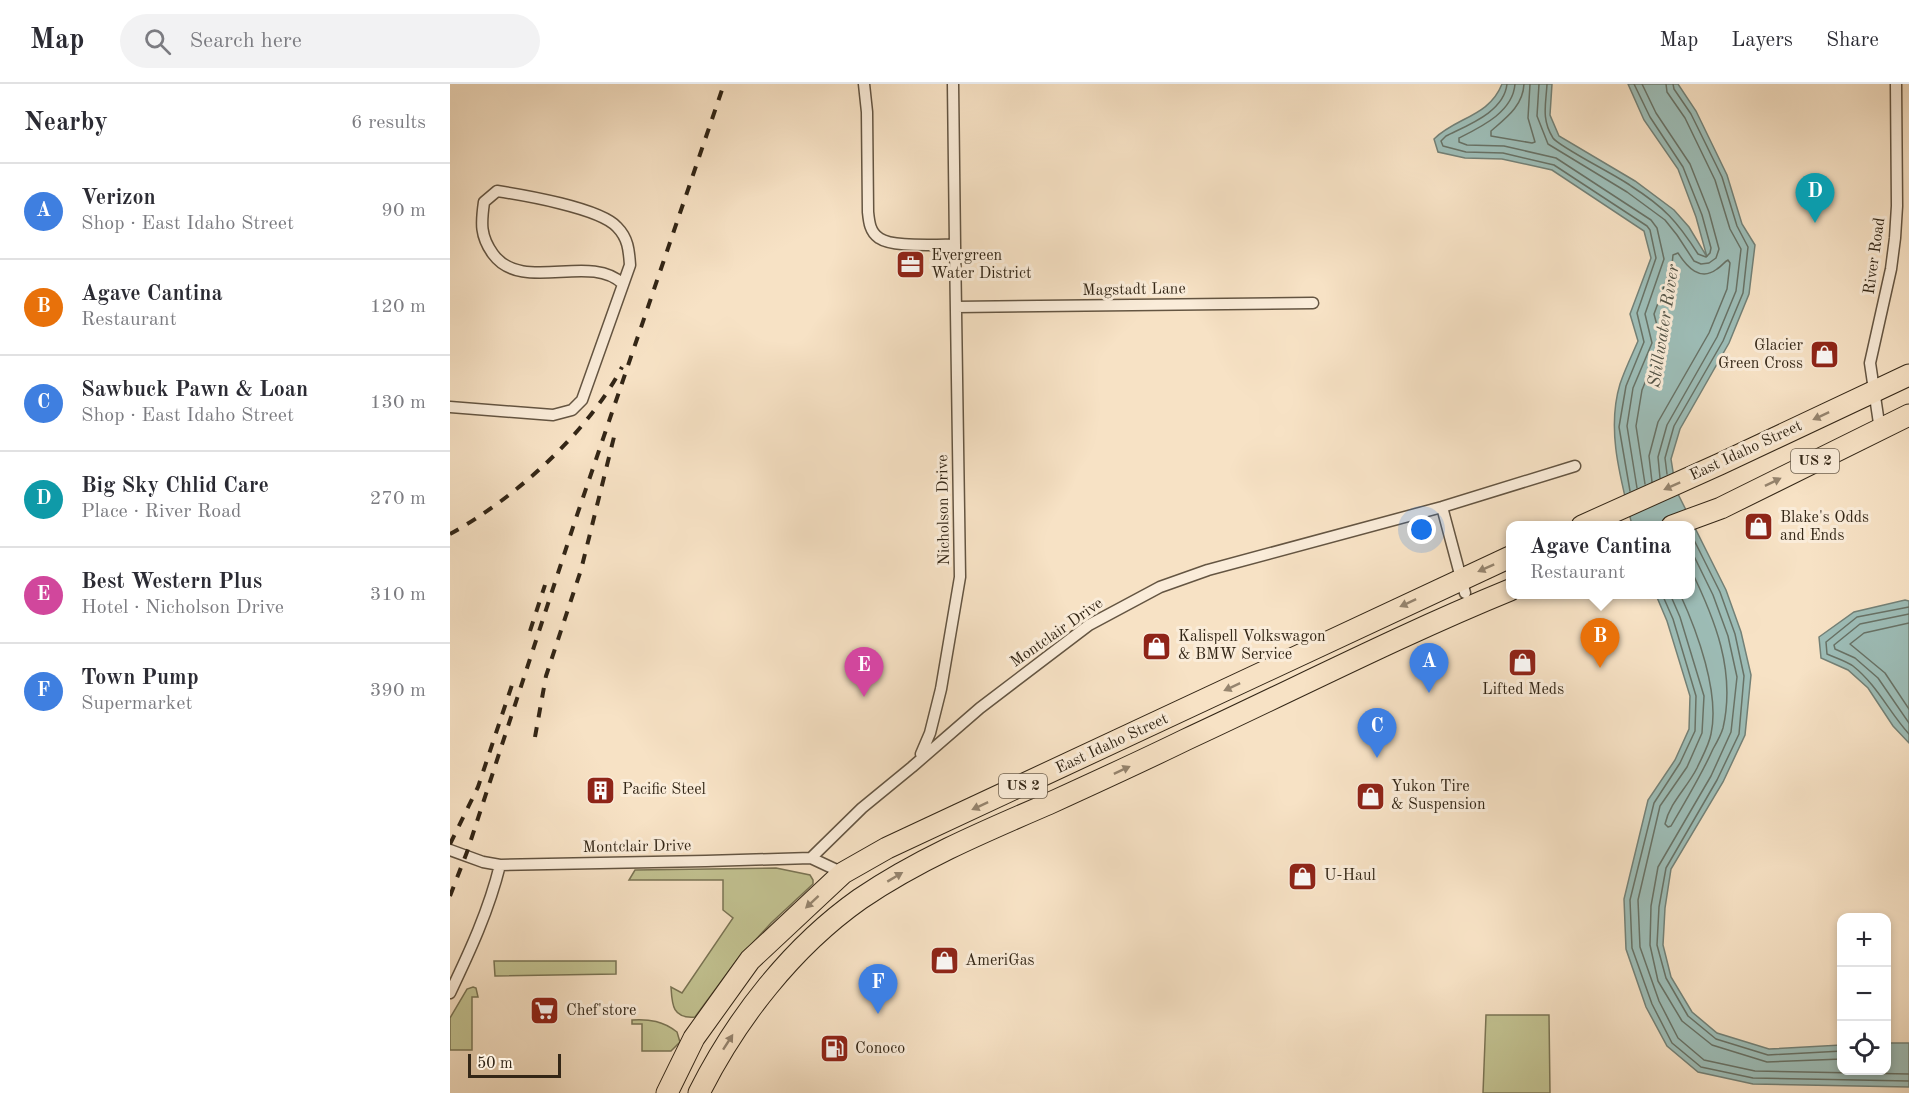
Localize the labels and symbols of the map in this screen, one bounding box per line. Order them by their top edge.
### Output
pin: D [1796,174,1834,223]
street label: River Road [1862,216,1888,296]
place label: Evergreen Water District [931,248,1032,282]
office icon: Evergreen Water District [894,249,926,281]
water label: Stillwater River [1645,262,1683,389]
street label: Magstadt Lane [1082,281,1186,299]
place label: Glacier Green Cross [1718,338,1803,372]
shop icon: Glacier Green Cross [1808,339,1840,371]
one-way arrow [1812,411,1829,420]
street label: East Idaho Street [1687,418,1805,484]
road number: US 2 [1791,449,1839,473]
street label: Nicholson Drive [935,454,953,566]
one-way arrow [1765,477,1782,486]
one-way arrow [1663,481,1680,490]
place label: Blake's Odds and Ends [1780,510,1869,544]
shop icon: Blake's Odds and Ends [1743,511,1775,543]
your location [1407,515,1436,544]
one-way arrow [1477,563,1494,572]
street label: Montclair Drive [1008,595,1106,671]
one-way arrow [1400,599,1417,608]
pin: B [1580,618,1620,668]
place label: Kalispell Volkswagon & BMW Service [1178,629,1326,663]
shop icon: Kalispell Volkswagon & BMW Service [1141,630,1173,662]
pin: A [1410,644,1448,693]
shop icon: Lifted Meds [1507,646,1539,678]
pin: E [844,648,884,697]
one-way arrow [1223,682,1241,692]
place label: Lifted Meds [1482,682,1564,698]
pin: C [1358,708,1396,758]
street label: East Idaho Street [1053,711,1171,777]
one-way arrow [1113,765,1130,774]
building icon: Pacific Steel [585,774,617,806]
road number: US 2 [999,774,1047,798]
place label: Yukon Tire & Suspension [1391,779,1486,813]
shop icon: Yukon Tire & Suspension [1354,780,1386,812]
place label: Pacific Steel [622,782,706,798]
one-way arrow [971,802,988,811]
street label: Montclair Drive [583,838,691,856]
shop icon: U-Haul [1287,860,1319,892]
place label: U-Haul [1324,868,1376,884]
one-way arrow [887,872,903,883]
one-way arrow [804,895,819,909]
shop icon: AmeriGas [928,945,960,977]
place label: AmeriGas [965,953,1035,969]
pin: F [858,964,898,1014]
supermarket icon: Chef'store [529,995,561,1027]
place label: Chef'store [566,1003,636,1019]
fuel station icon: Conoco [818,1033,850,1065]
one-way arrow [722,1034,733,1050]
place label: Conoco [855,1041,905,1057]
scale bar [468,1051,561,1078]

